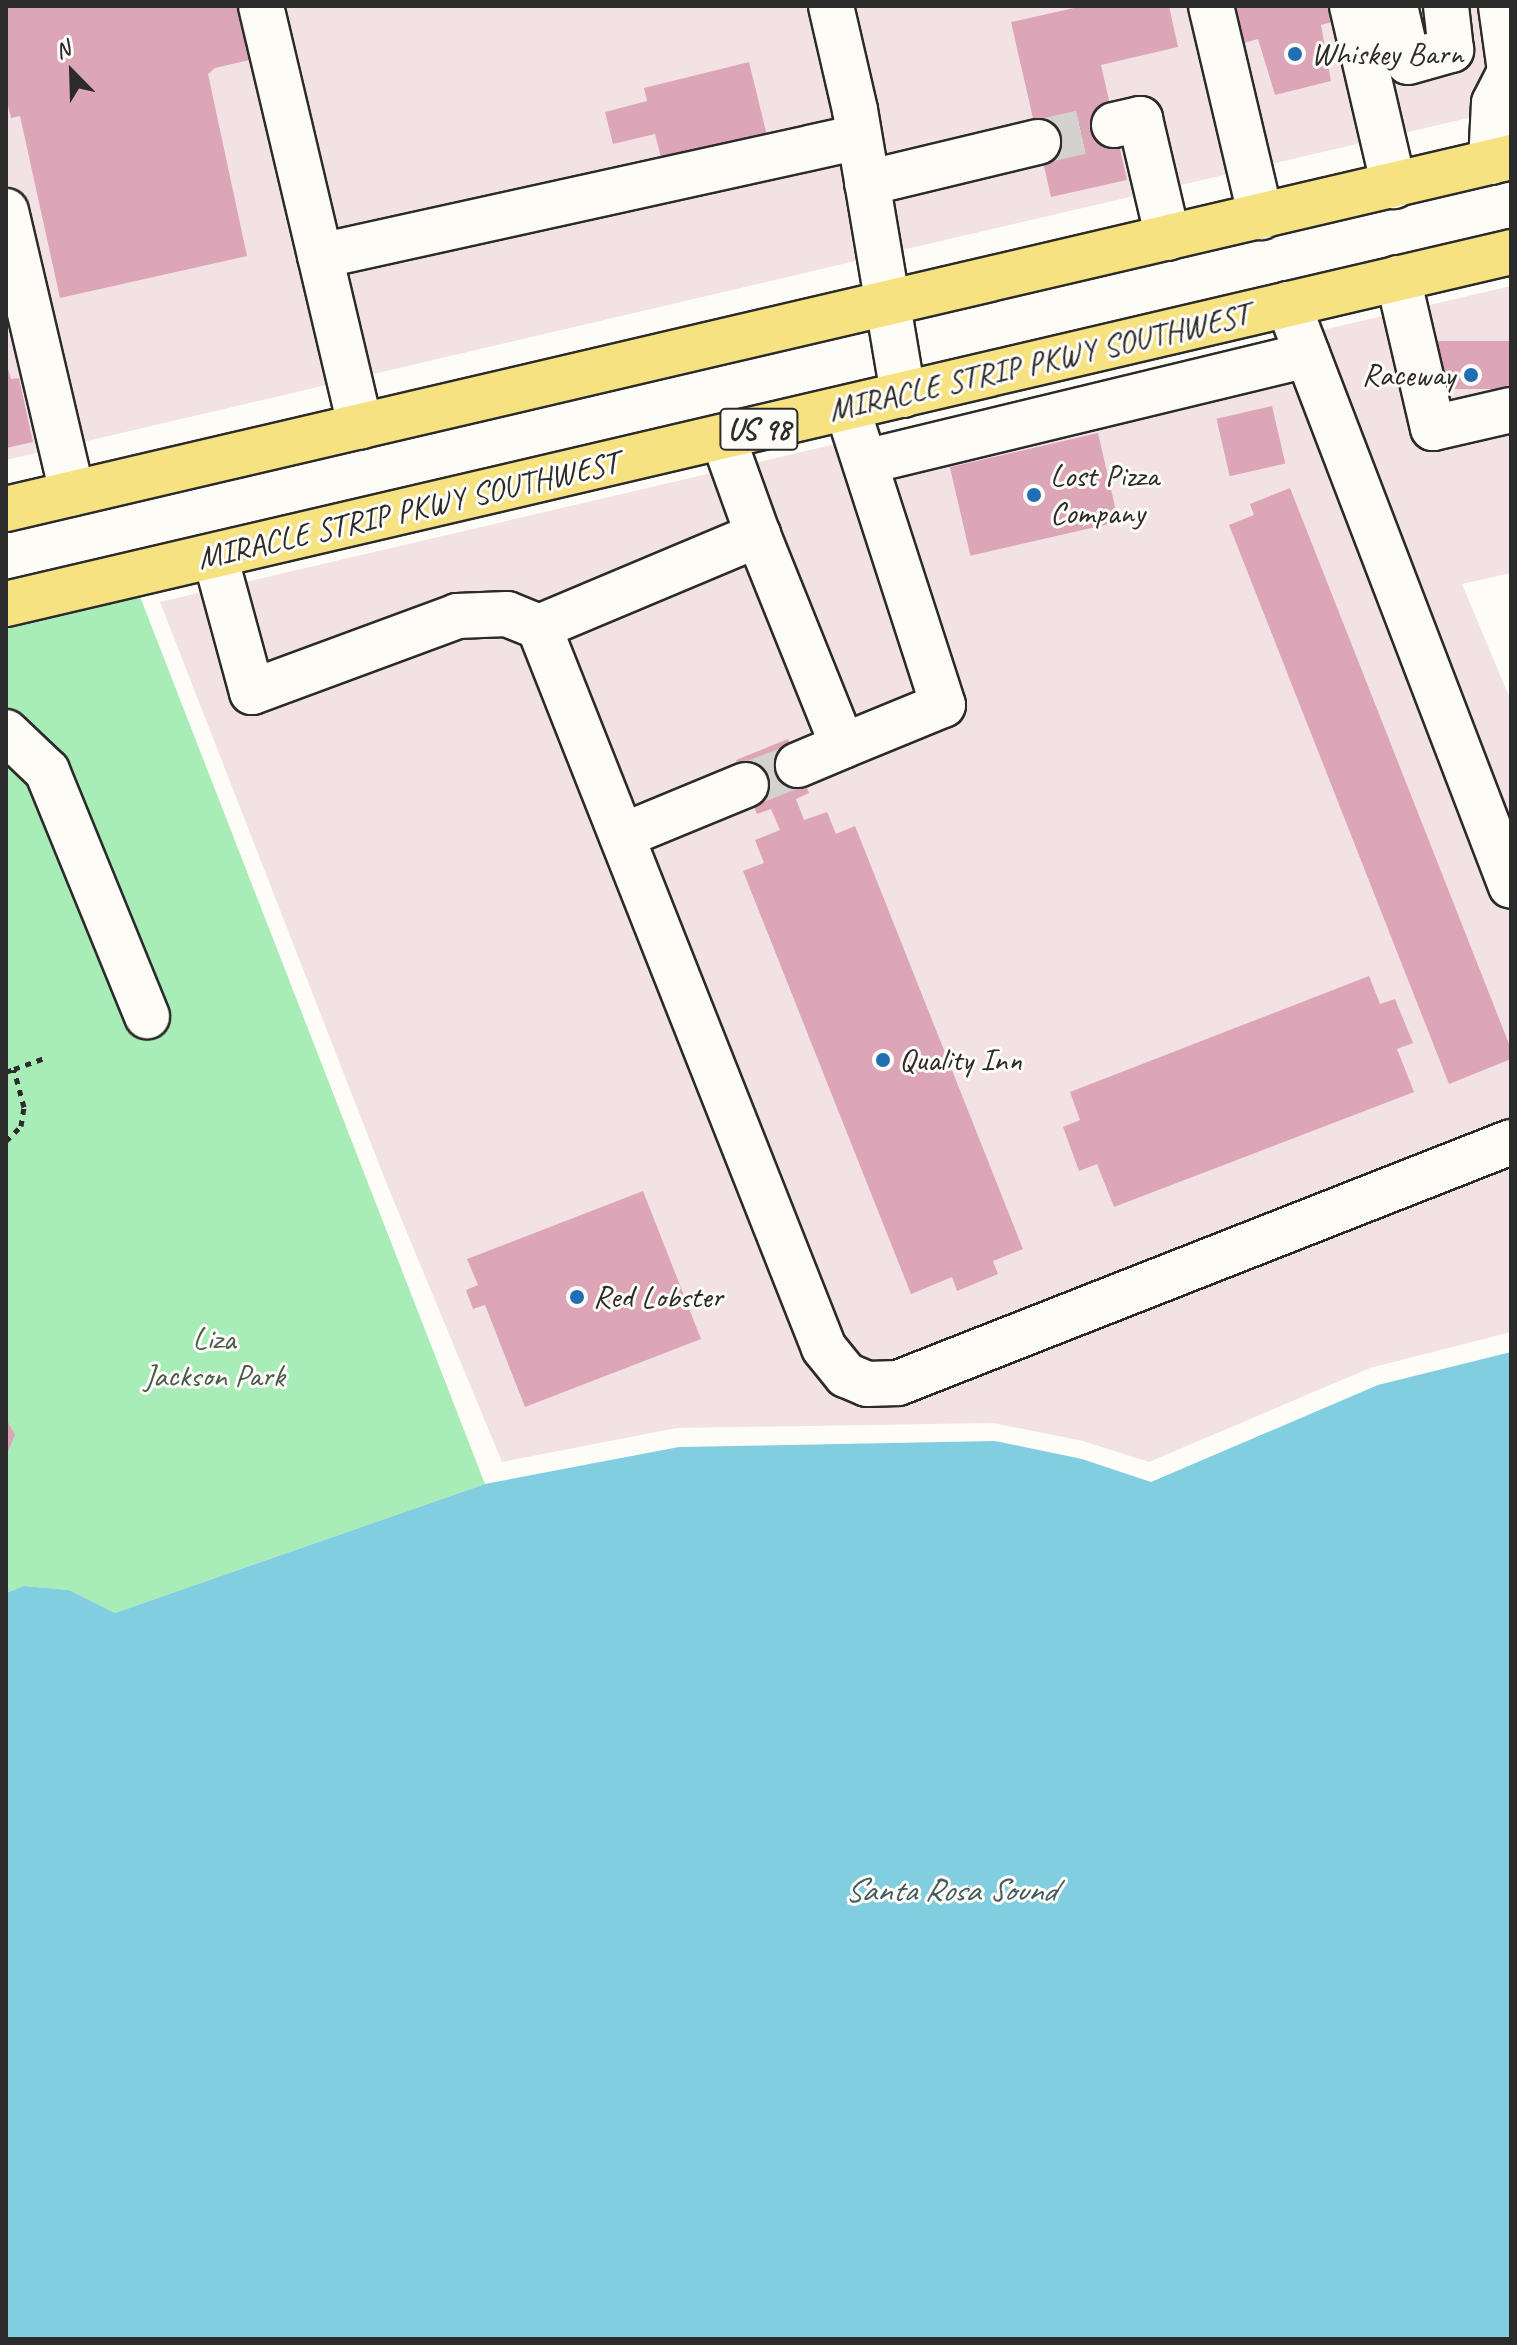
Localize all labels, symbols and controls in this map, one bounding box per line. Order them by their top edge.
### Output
north arrow [32,32,112,112]
text: N [51,34,74,65]
place label: Whiskey Barn [1311,35,1464,73]
marker: Whiskey Barn [1286,45,1304,63]
street label: MIRACLE STRIP PKWY SOUTHWEST [827,296,1251,430]
place label: Raceway [1362,356,1455,394]
marker: Raceway [1462,366,1480,384]
road number: US 98 [719,403,799,455]
street label: MIRACLE STRIP PKWY SOUTHWEST [196,444,620,578]
place label: Lost Pizza Company [1050,458,1158,533]
marker: Lost Pizza Company [1025,486,1043,504]
place label: Quality Inn [899,1041,1022,1079]
marker: Quality Inn [874,1051,892,1069]
place label: Red Lobster [593,1278,723,1316]
marker: Red Lobster [568,1288,586,1306]
park label: Liza Jackson Park [143,1321,285,1396]
water label: Santa Rosa Sound [844,1870,1056,1910]

